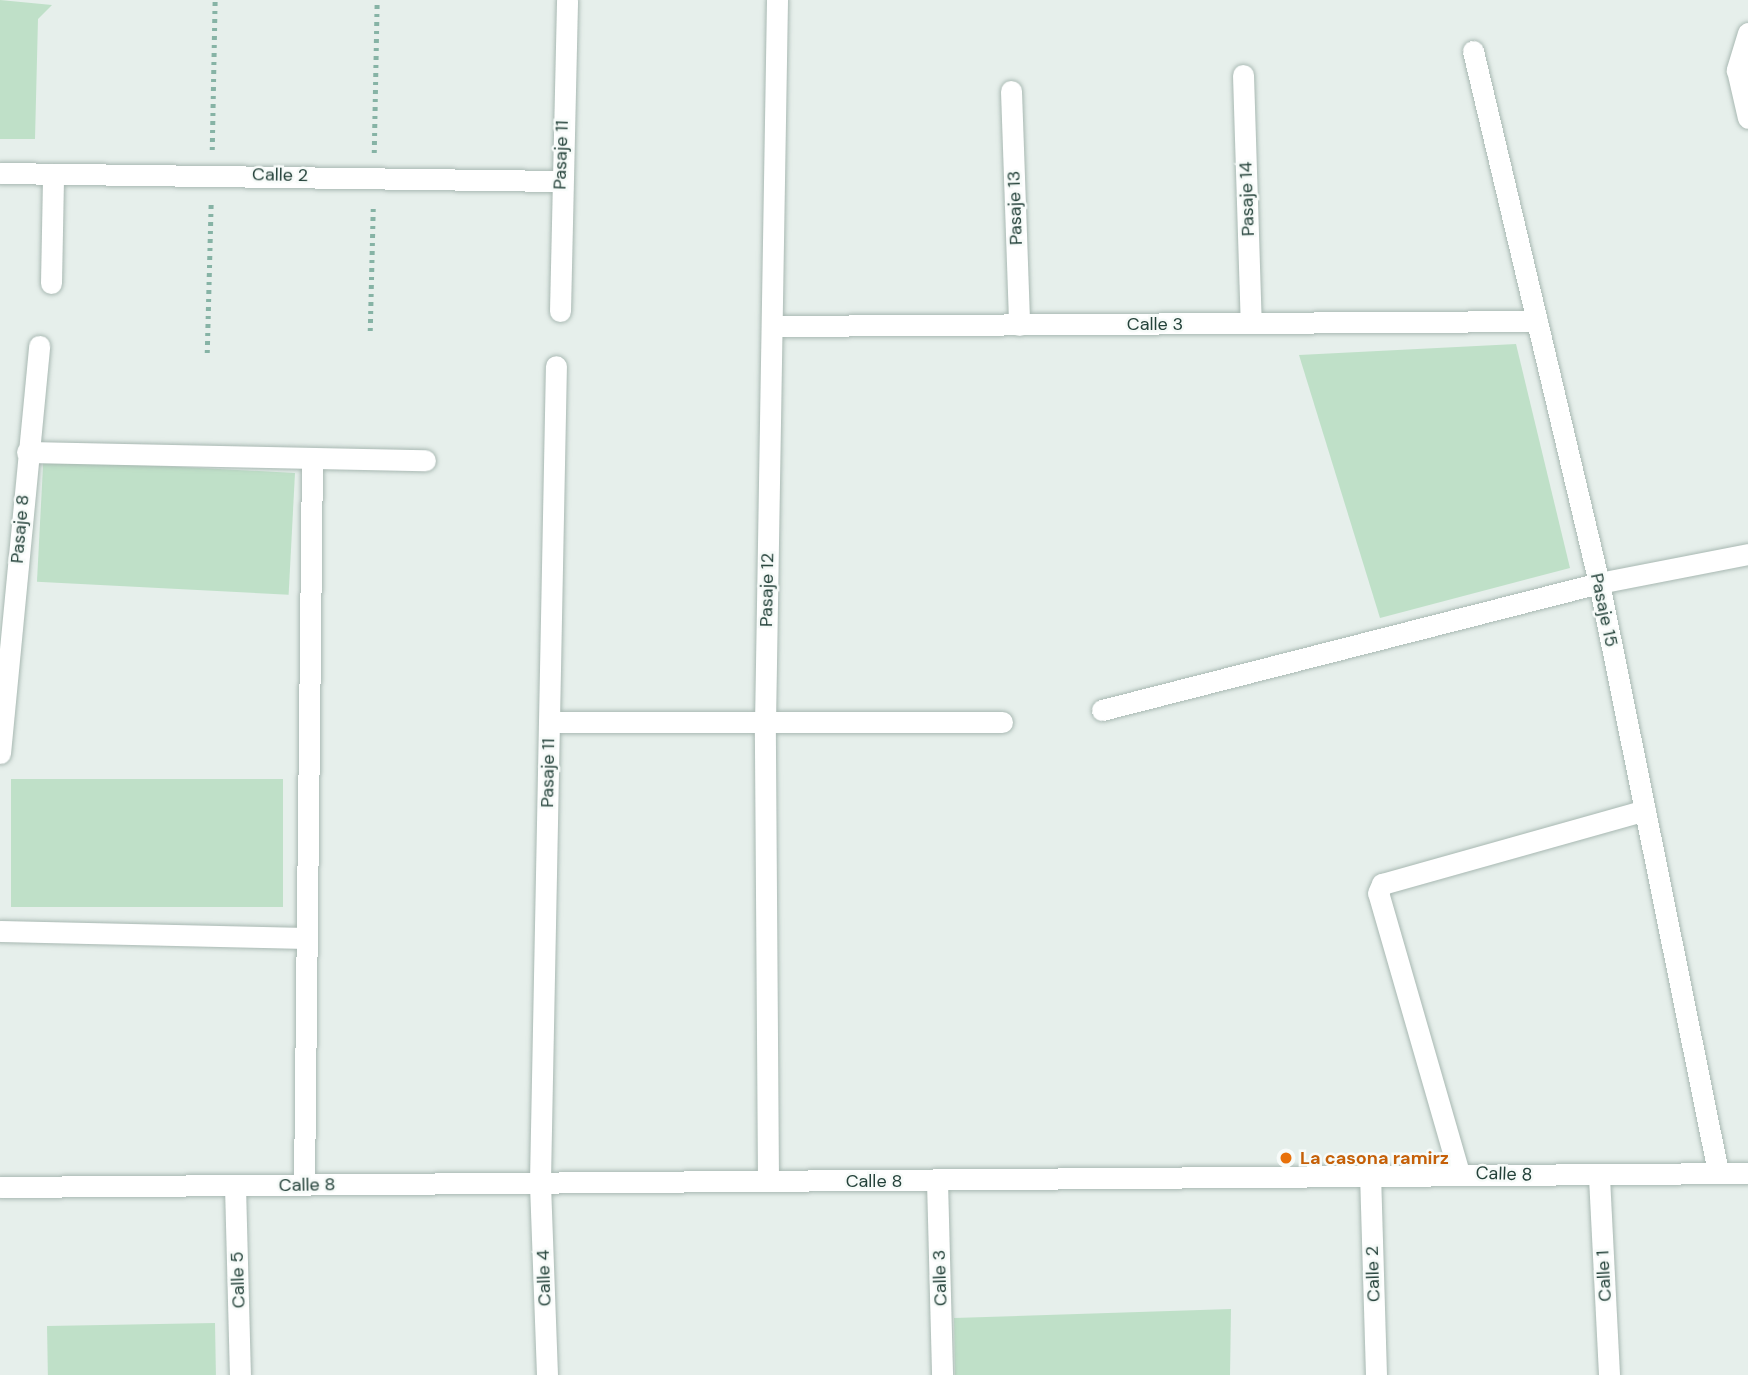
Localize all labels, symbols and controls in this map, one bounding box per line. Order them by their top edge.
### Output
street label: Pasaje 11 [549,120,573,190]
street label: Pasaje 14 [1235,161,1259,237]
street label: Calle 2 [252,164,308,186]
street label: Pasaje 13 [1003,171,1027,245]
street label: Calle 3 [1127,313,1183,335]
street label: Pasaje 8 [6,494,34,564]
street label: Pasaje 12 [756,553,778,627]
street label: Pasaje 15 [1586,571,1622,649]
street label: Pasaje 11 [537,738,559,808]
place label: La casona ramirz [1300,1147,1449,1169]
marker: La casona ramirz [1278,1150,1294,1166]
street label: Calle 8 [1475,1162,1533,1186]
street label: Calle 8 [846,1170,902,1192]
street label: Calle 8 [278,1174,336,1196]
street label: Calle 2 [1361,1246,1385,1302]
street label: Calle 4 [532,1249,556,1307]
street label: Calle 3 [928,1249,952,1307]
street label: Calle 1 [1592,1250,1616,1302]
street label: Calle 5 [226,1251,250,1309]

